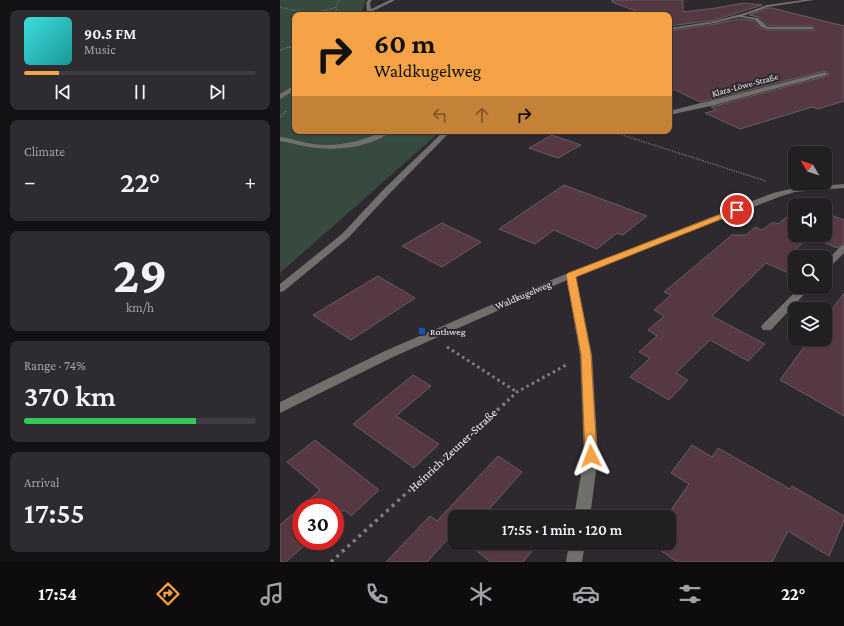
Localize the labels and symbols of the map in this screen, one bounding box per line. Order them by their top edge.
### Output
street label: Klara-Löwe-Straße [711,71,779,99]
north arrow [788,146,832,190]
pin [720,193,754,227]
street label: Waldkugelweg [493,278,553,312]
marker: Rothweg [417,326,427,336]
place label: Rothweg [430,326,466,337]
street label: Heinrich-Zeuner-Straße [406,406,500,494]
position arrow [570,435,612,477]
speed limit sign: 30 [292,498,344,550]

